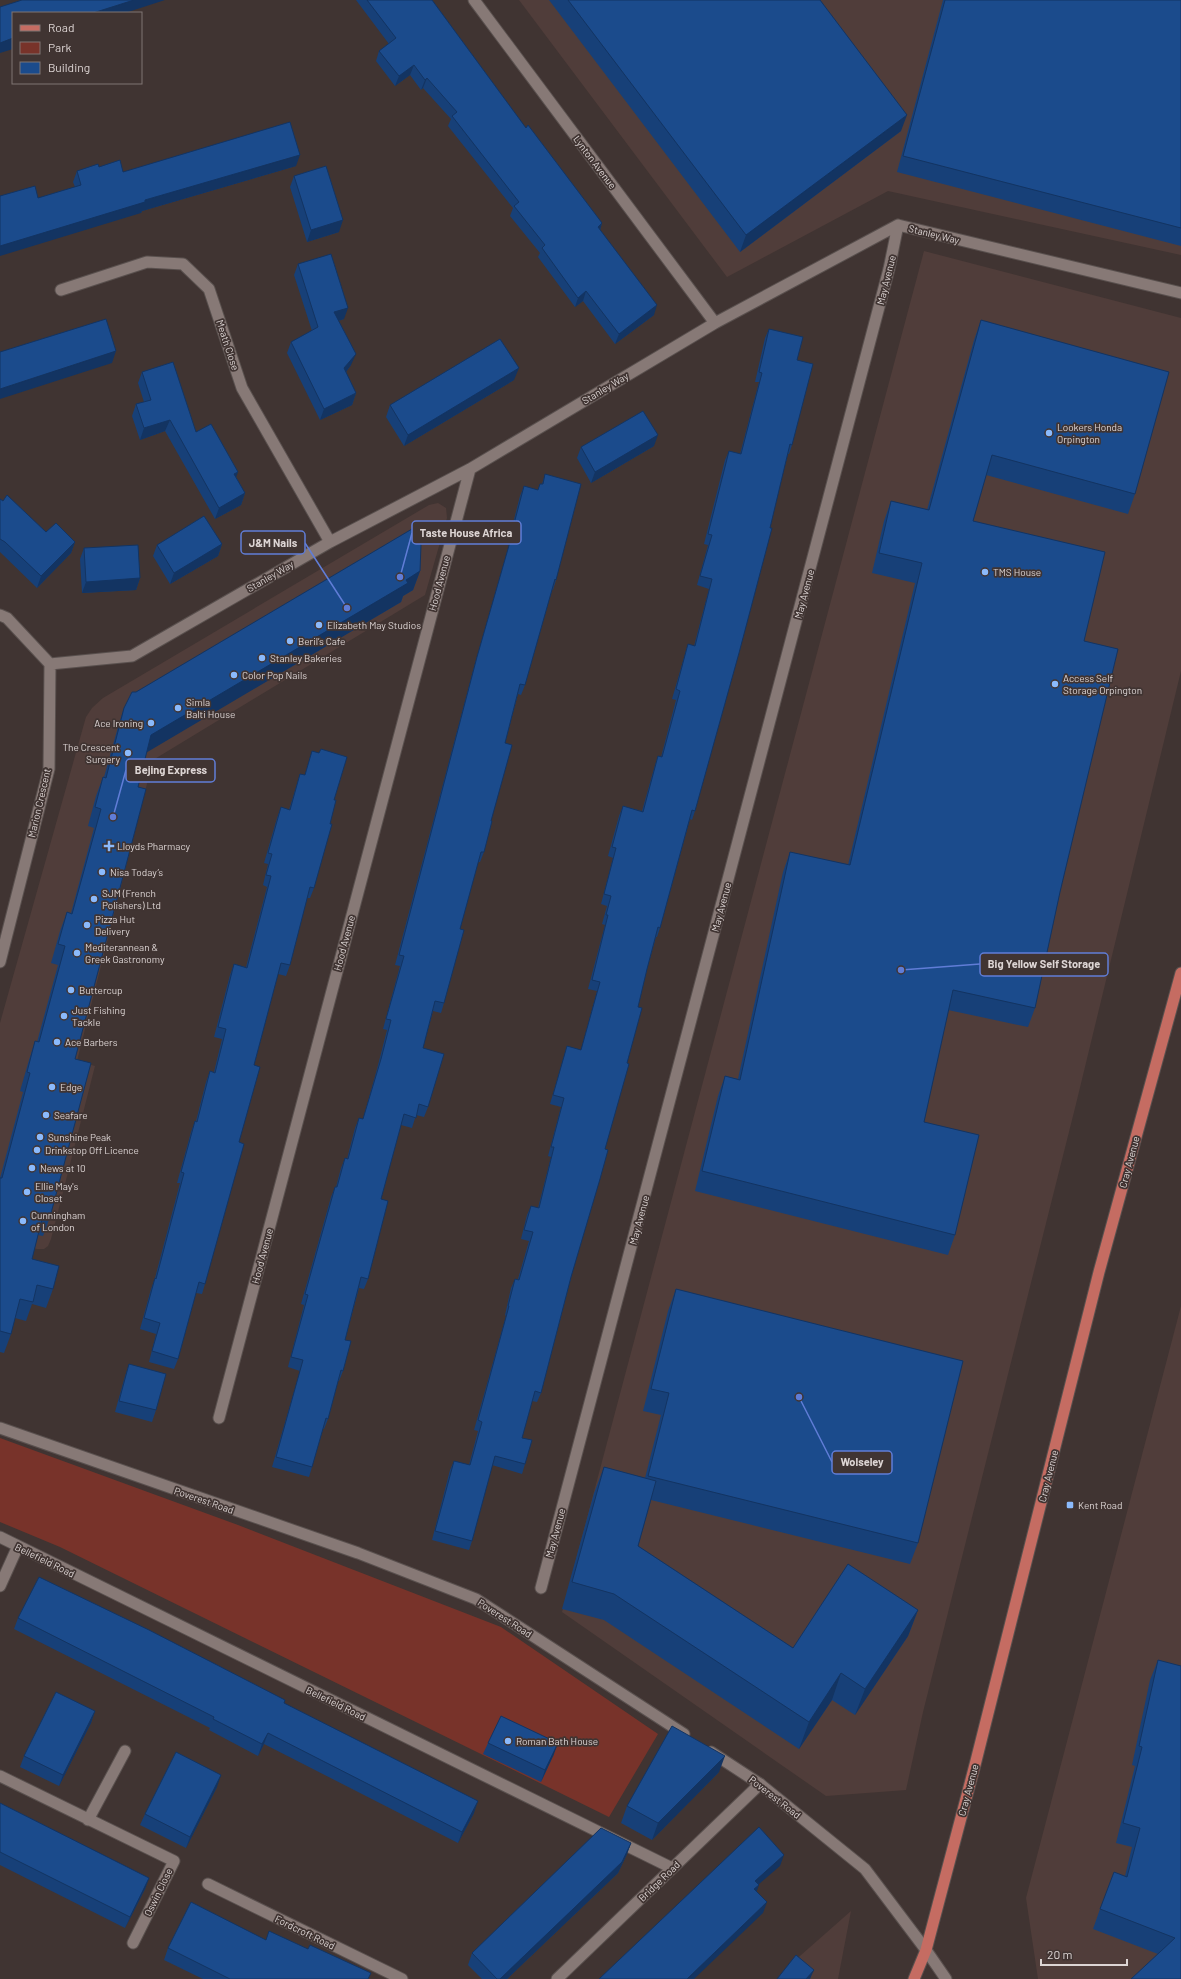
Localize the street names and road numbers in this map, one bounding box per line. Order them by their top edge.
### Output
street label: Lynton Avenue [571,133,619,191]
street label: Stanley Way [907,222,961,246]
street label: May Avenue [874,254,898,306]
street label: Meath Close [214,318,242,372]
street label: Stanley Way [580,369,631,407]
street label: Hood Avenue [426,554,452,612]
street label: Stanley Way [244,558,296,594]
street label: May Avenue [792,568,816,620]
street label: Marion Crescent [25,767,53,839]
street label: May Avenue [709,881,733,933]
street label: Hood Avenue [331,914,357,972]
street label: Cray Avenue [1116,1135,1142,1189]
street label: May Avenue [627,1194,651,1246]
street label: Hood Avenue [249,1227,275,1285]
street label: Cray Avenue [1036,1449,1060,1503]
street label: Poverest Road [173,1484,235,1516]
street label: May Avenue [543,1507,567,1559]
street label: Bellefield Road [13,1540,77,1580]
street label: Poverest Road [476,1596,534,1640]
street label: Bellefield Road [304,1683,368,1723]
street label: Cray Avenue [955,1763,981,1817]
street label: Poverest Road [747,1773,803,1821]
street label: Bridge Road [636,1858,682,1904]
street label: Oswin Close [141,1866,175,1918]
street label: Fordcroft Road [273,1912,337,1952]

